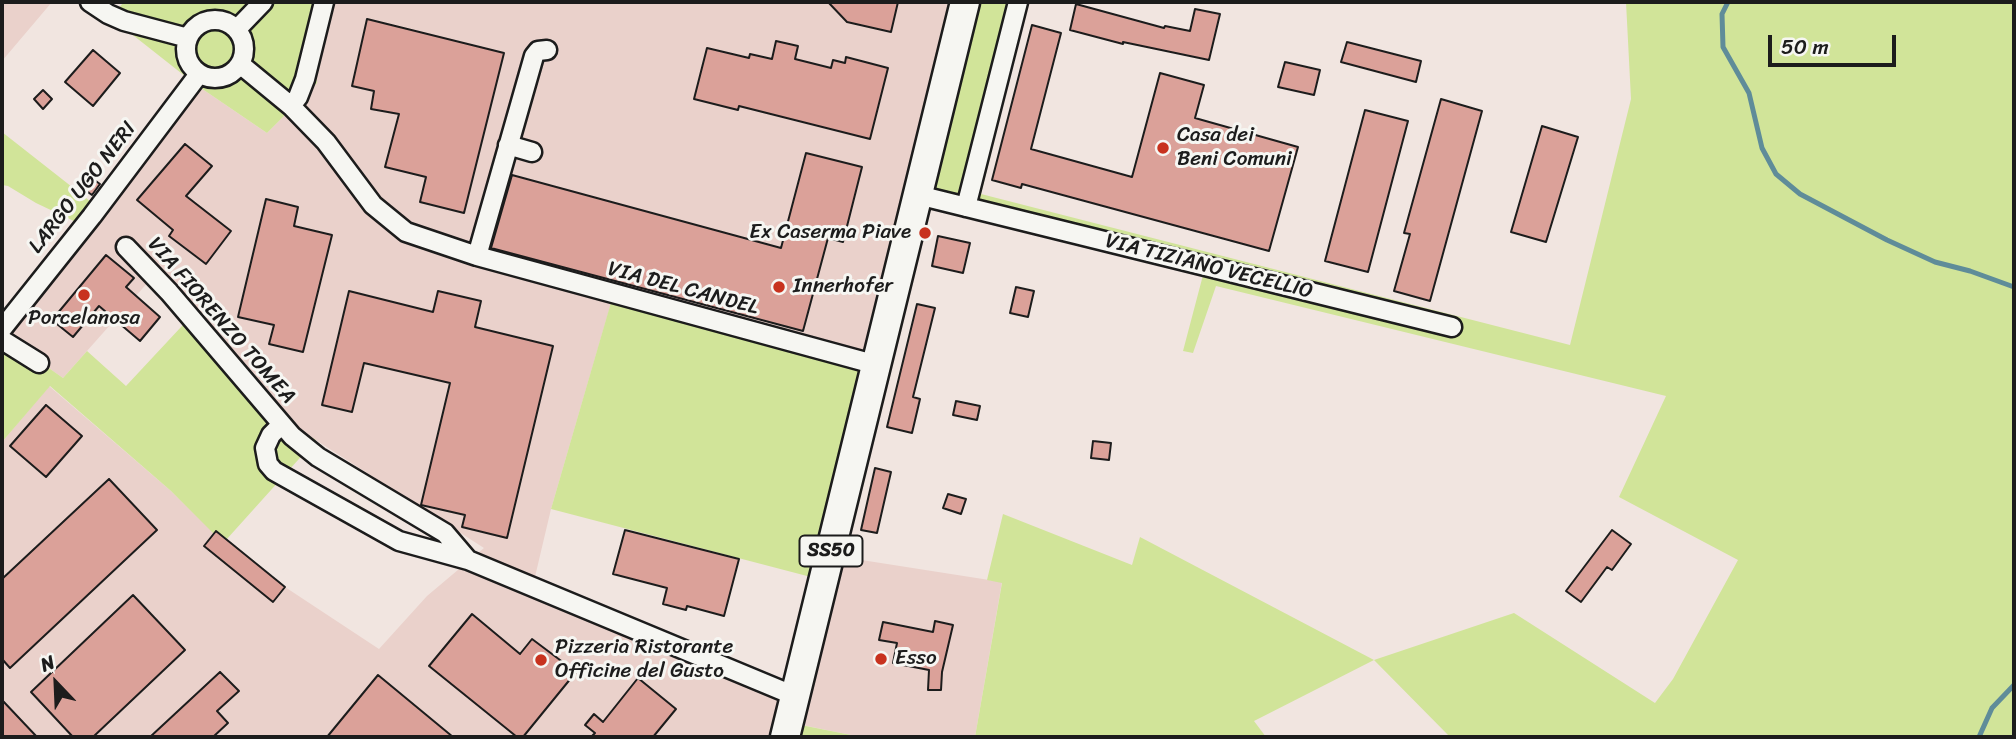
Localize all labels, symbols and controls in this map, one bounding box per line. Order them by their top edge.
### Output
scale bar [1771,21,1899,65]
text: 50 m [1781,28,1829,66]
street label: LARGO UGO NERI [24,117,142,259]
place label: Casa dei Beni Comuni [1177,123,1292,173]
marker: Casa dei Beni Comuni [1155,140,1171,156]
place label: Ex Caserma Piave [749,220,911,246]
marker: Ex Caserma Piave [917,225,933,241]
street label: VIA TIZIANO VECELLIO [1103,229,1315,305]
street label: VIA FIORENZO TOMEA [142,233,300,409]
street label: VIA DEL CANDEL [605,257,761,321]
place label: Innerhofer [793,274,893,300]
marker: Innerhofer [771,279,787,295]
marker: Porcelanosa [76,287,92,303]
place label: Porcelanosa [28,306,140,332]
road number: SS50 [800,536,862,566]
place label: Pizzeria Ristorante Officine del Gusto [555,635,733,685]
text: N [35,645,60,681]
place label: Esso [895,646,937,672]
north arrow [21,648,91,718]
marker: Esso [873,651,889,667]
marker: Pizzeria Ristorante Officine del Gusto [533,652,549,668]

